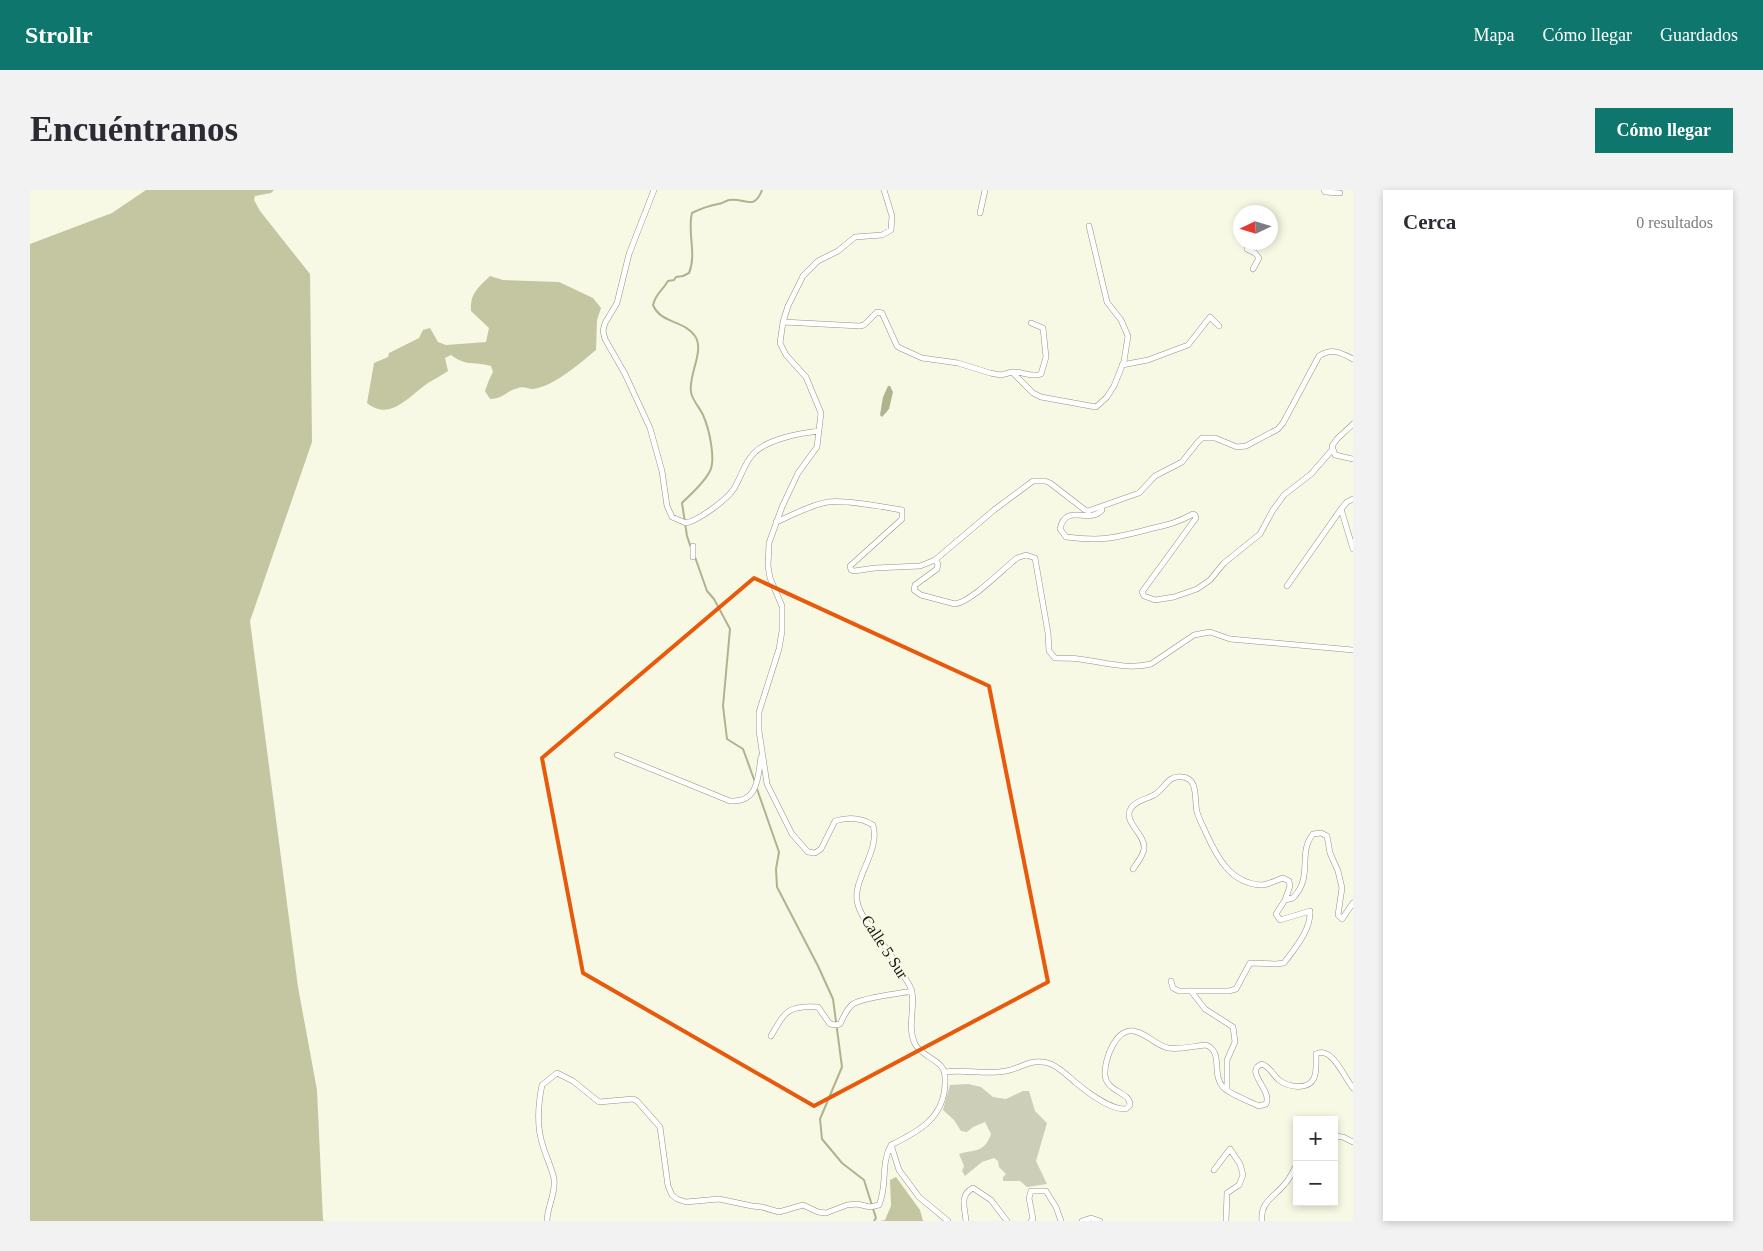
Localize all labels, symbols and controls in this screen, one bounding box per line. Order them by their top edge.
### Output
text: Strollr [25,22,93,48]
text: Mapa [1474,25,1515,45]
text: Cómo llegar [1543,25,1632,45]
text: Guardados [1660,25,1738,45]
button: Cómo llegar [1595,108,1733,153]
text: Encuéntranos [30,110,238,149]
north arrow [1233,205,1278,250]
text: Cerca [1403,210,1456,234]
text: 0 resultados [1636,214,1713,231]
street label: Calle 5 Sur [858,912,912,982]
map controls [1293,1116,1338,1206]
button: + [1293,1116,1338,1161]
button: − [1293,1161,1338,1206]

